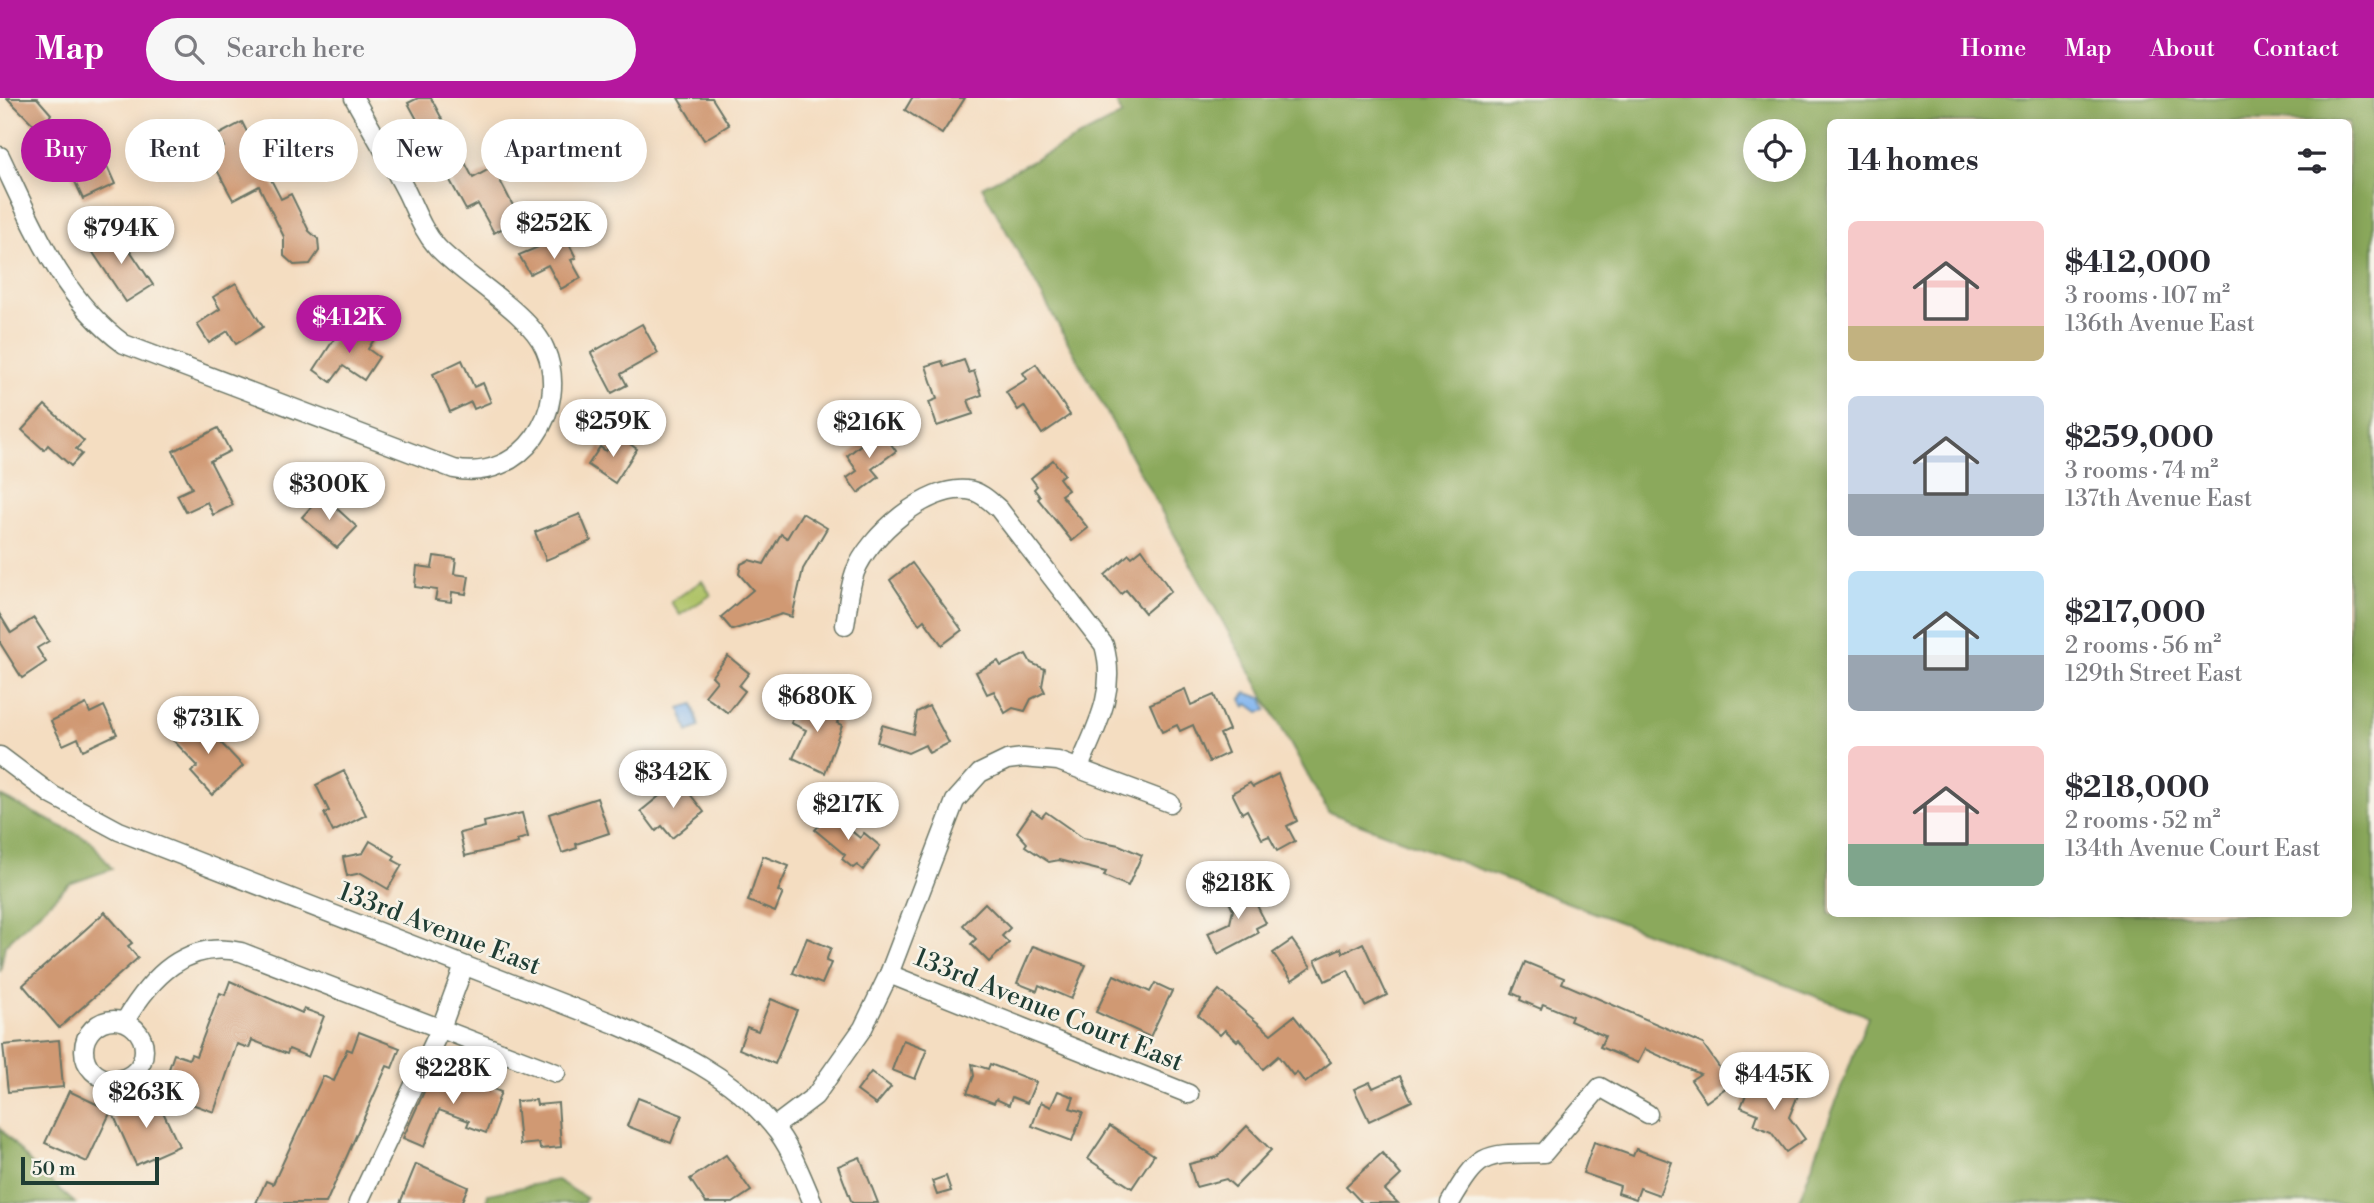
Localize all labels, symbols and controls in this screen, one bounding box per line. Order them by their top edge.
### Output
search box [146,18,636,81]
text: Map [35,29,104,70]
icon: search [170,30,208,68]
text: Search here [226,33,365,65]
text: Home [1961,34,2026,64]
text: Map [2064,34,2112,64]
text: About [2150,34,2215,64]
text: Contact [2253,34,2339,64]
chip: Buy [21,119,111,182]
chip: Rent [125,119,225,182]
chip: Filters [239,119,358,182]
chip: New [372,119,467,182]
chip: Apartment [481,119,647,182]
map controls [1743,119,1806,182]
button: locate [1743,119,1806,182]
text: 14 homes [1848,142,1979,180]
icon: filters [2293,142,2331,180]
pin: $252K [505,202,603,261]
pin: $794K [72,206,170,266]
text: $252K [516,210,592,238]
text: $794K [83,215,159,243]
text: $412,000 [2065,244,2211,282]
icon: home [1904,249,1988,333]
text: 3 rooms · 107 m² [2065,282,2230,310]
pin: $412K [300,296,398,355]
text: $412K [312,304,386,332]
text: 136th Avenue East [2065,310,2255,338]
pin: $259K [564,400,662,459]
pin: $216K [820,400,918,460]
text: $259K [575,408,651,436]
text: $216K [833,409,905,437]
text: $259,000 [2065,419,2214,457]
icon: home [1904,424,1988,508]
text: 3 rooms · 74 m² [2065,457,2218,485]
pin: $300K [280,462,378,522]
text: $300K [289,471,369,499]
text: 137th Avenue East [2065,485,2252,513]
text: $217,000 [2065,594,2206,632]
icon: home [1904,599,1988,683]
text: 2 rooms · 56 m² [2065,632,2221,660]
text: 129th Street East [2065,660,2242,688]
pin: $680K [768,674,866,734]
text: $680K [778,683,856,711]
pin: $731K [159,696,257,756]
text: $731K [173,705,243,733]
pin: $342K [624,750,722,810]
text: $342K [635,759,711,787]
text: $218,000 [2065,769,2210,807]
icon: home [1904,774,1988,858]
pin: $217K [799,782,897,842]
text: $217K [813,791,883,819]
text: 2 rooms · 52 m² [2065,807,2221,835]
text: 134th Avenue Court East [2065,835,2320,863]
pin: $218K [1189,862,1287,921]
text: $218K [1202,870,1274,898]
street label: 133rd Avenue East [334,876,545,982]
street label: 133rd Avenue Court East [909,941,1188,1079]
pin: $228K [404,1046,502,1106]
pin: $445K [1725,1052,1823,1112]
text: $228K [415,1055,491,1083]
text: $445K [1735,1061,1813,1089]
pin: $263K [97,1070,195,1130]
text: $263K [108,1079,184,1107]
scale bar [21,1154,159,1186]
text: 50 m [32,1157,76,1181]

